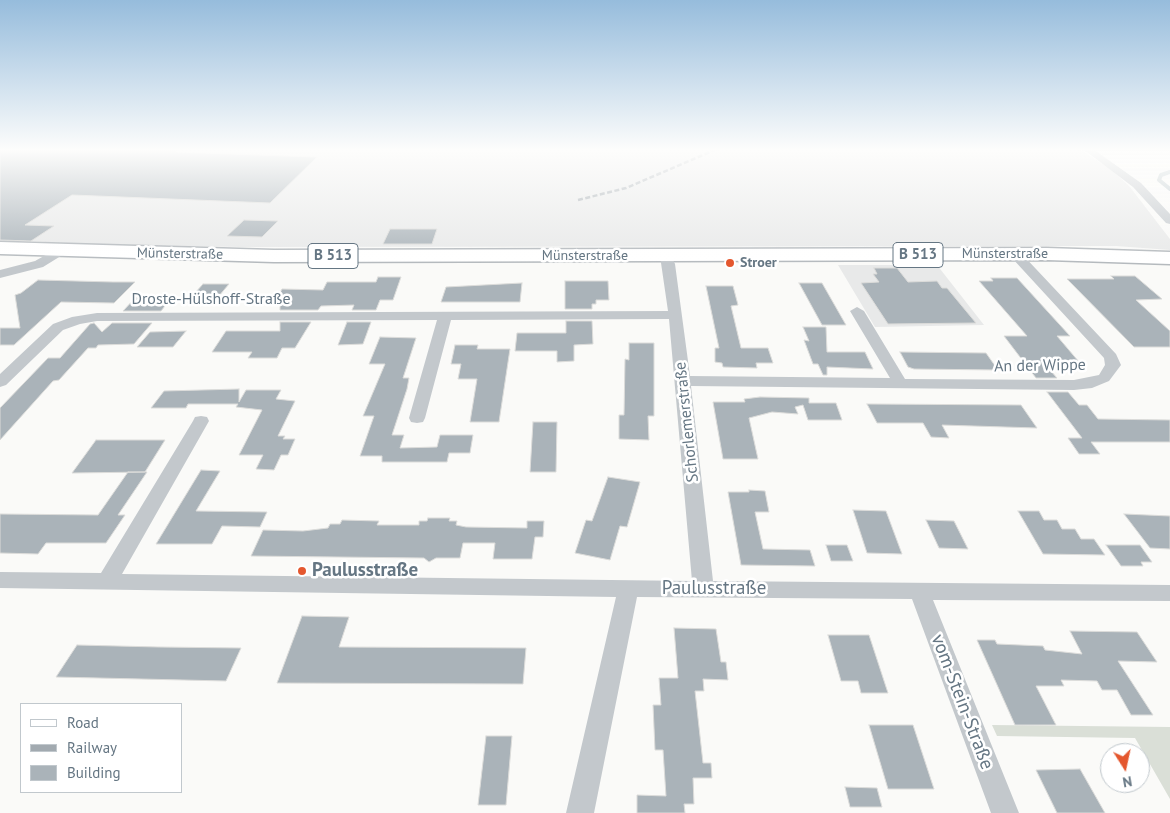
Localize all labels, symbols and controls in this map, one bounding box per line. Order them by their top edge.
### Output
road number: B 513 [893,242,943,268]
road number: B 513 [308,244,358,268]
street label: Münsterstraße [137,245,223,263]
street label: Münsterstraße [962,246,1048,262]
street label: Münsterstraße [542,248,628,264]
place label: Stroer [740,255,777,271]
marker: Stroer [724,257,736,269]
street label: Droste-Hülshoff-Straße [131,289,291,309]
street label: An der Wippe [994,356,1086,376]
street label: Schorlemerstraße [671,361,703,483]
place label: Paulusstraße [312,560,418,582]
marker: Paulusstraße [296,565,308,577]
street label: Paulusstraße [662,578,766,600]
street label: vom-Stein-Straße [926,631,998,773]
legend [20,703,182,793]
text: Road [67,713,99,732]
text: Railway [67,738,117,757]
north arrow [1100,743,1150,793]
text: Building [67,763,121,782]
text: N [1121,772,1134,791]

